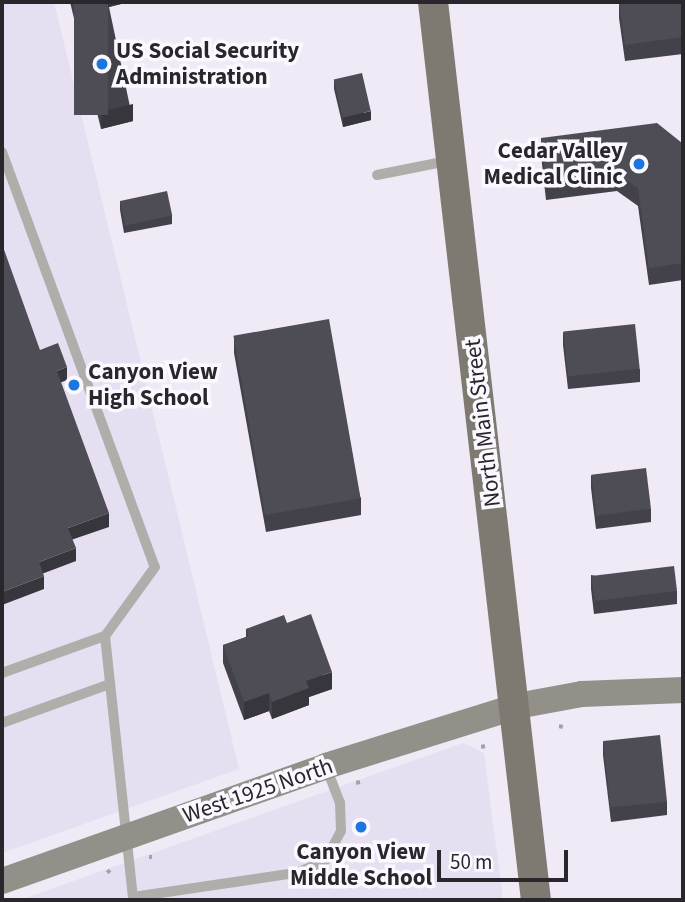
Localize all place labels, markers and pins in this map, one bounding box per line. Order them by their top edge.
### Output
place label: US Social Security Administration [116,37,299,91]
marker: US Social Security Administration [94,56,110,72]
place label: Cedar Valley Medical Clinic [484,137,623,191]
marker: Cedar Valley Medical Clinic [629,154,649,174]
place label: Canyon View High School [88,358,218,412]
marker: Canyon View High School [66,377,82,393]
marker: Canyon View Middle School [353,819,369,835]
place label: Canyon View Middle School [290,838,432,892]

